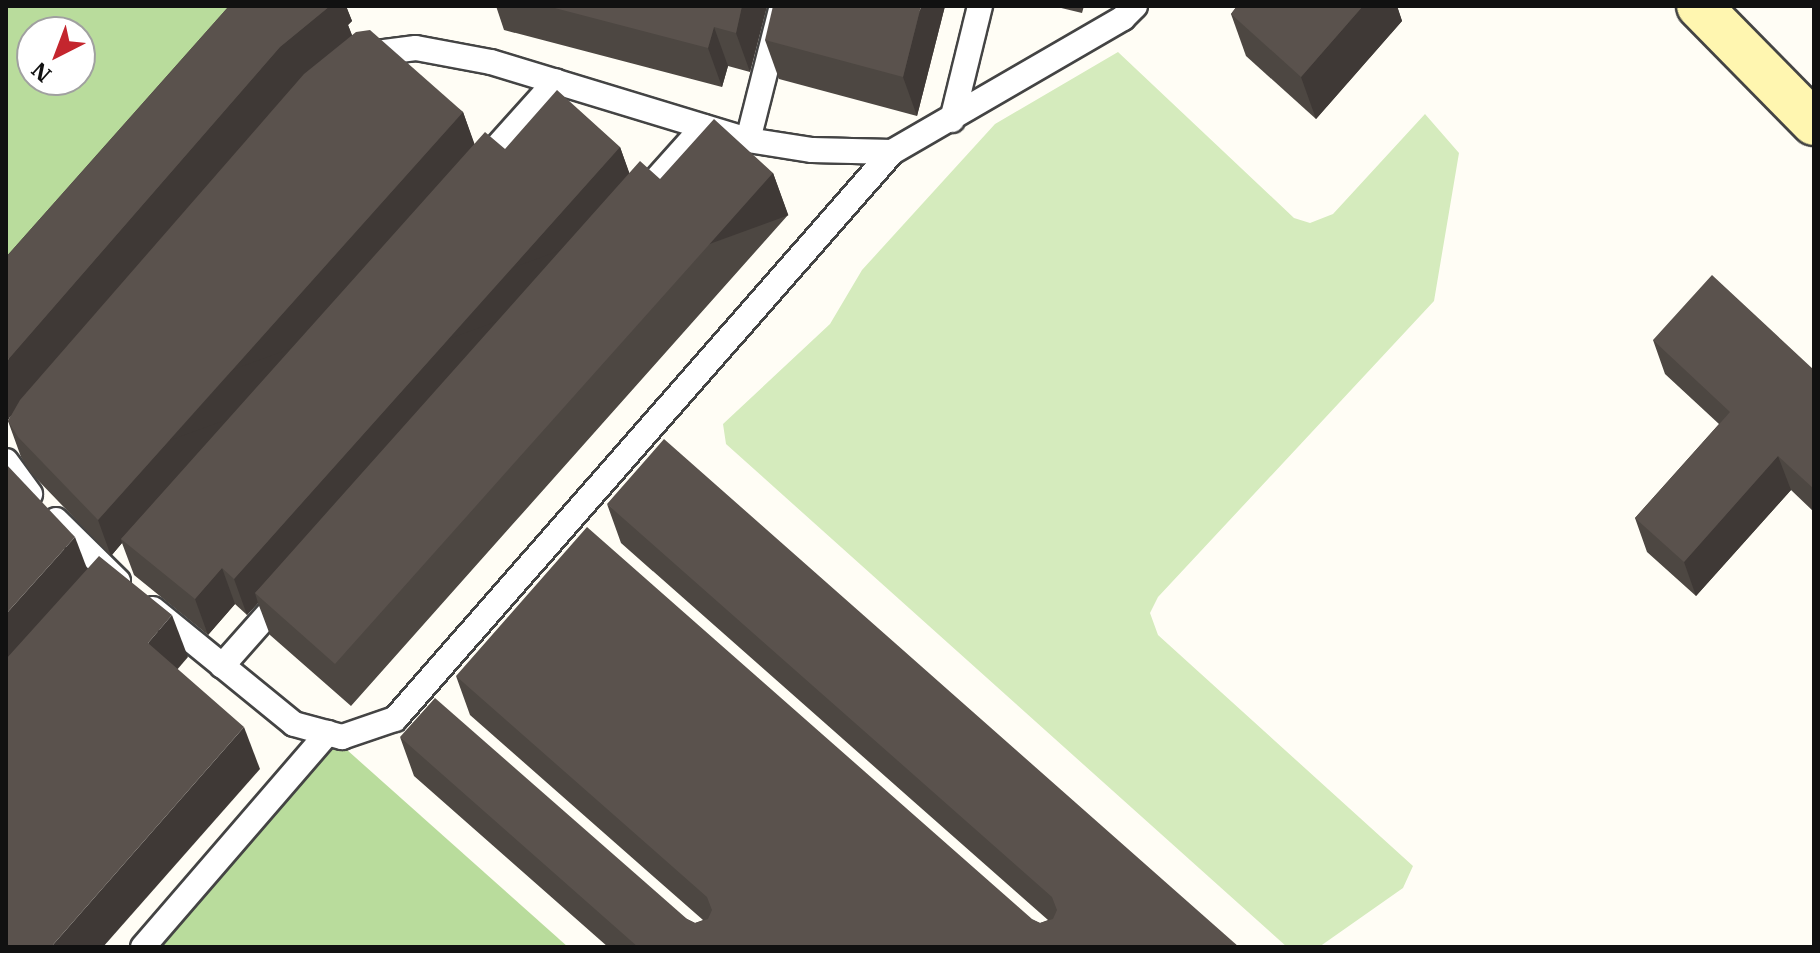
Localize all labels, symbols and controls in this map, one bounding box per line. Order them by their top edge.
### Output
north arrow [16,16,96,96]
text: N [25,56,57,89]

